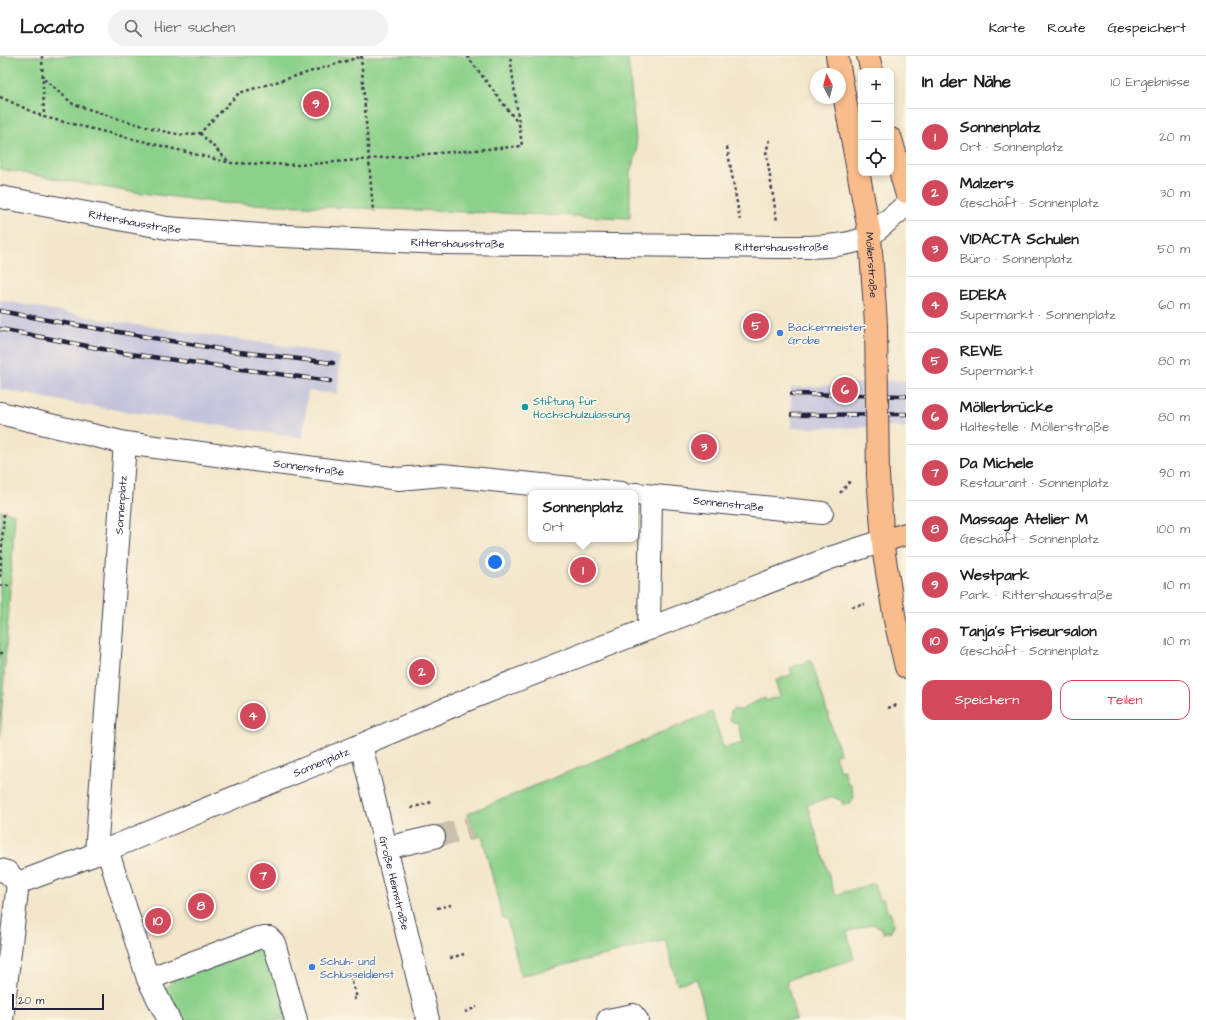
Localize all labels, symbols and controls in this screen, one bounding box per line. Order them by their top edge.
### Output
search box [108,10,388,46]
text: Locato [20,14,84,41]
icon: search [122,17,144,39]
text: Hier suchen [154,17,235,38]
text: Karte [989,18,1025,38]
text: Route [1047,18,1085,38]
text: Gespeichert [1107,18,1186,38]
north arrow [810,68,846,104]
map controls [858,68,894,176]
button: + [858,68,894,104]
text: In der Nähe [922,70,1011,94]
text: 10 Ergebnisse [1110,73,1190,91]
pin: 9 [303,89,329,119]
button: − [858,104,894,140]
text: Sonnenplatz [960,117,1041,138]
text: 1 [934,128,936,146]
text: 20 m [1159,128,1190,146]
text: Ort · Sonnenplatz [960,138,1063,156]
button: locate [858,140,894,176]
text: Malzers [960,173,1014,194]
text: 2 [931,184,939,202]
text: 30 m [1160,184,1190,202]
text: Geschäft · Sonnenplatz [960,194,1099,212]
street label: Rittershausstraße [87,207,181,237]
text: VIDACTA Schulen [960,229,1079,250]
street label: Möllerstraße [862,231,881,299]
street label: Rittershausstraße [411,235,505,252]
street label: Rittershausstraße [735,239,829,255]
text: 3 [932,240,938,258]
text: 50 m [1157,240,1190,258]
text: Büro · Sonnenplatz [960,250,1072,268]
text: EDEKA [960,285,1006,306]
text: 4 [931,296,939,314]
text: 60 m [1158,296,1190,314]
text: Supermarkt · Sonnenplatz [960,306,1116,324]
pin: 5 [743,311,769,341]
place label: Bäckermeister Grobe [788,320,865,348]
marker: Bäckermeister Grobe [775,328,785,338]
text: REWE [960,341,1003,362]
text: 5 [930,352,940,370]
text: 80 m [1158,352,1190,370]
text: Supermarkt [960,362,1034,380]
pin: 6 [832,375,858,405]
place label: Stiftung für Hochschulzulassung [533,394,630,423]
text: Möllerbrücke [960,397,1053,418]
marker: Stiftung für Hochschulzulassung [520,402,530,412]
text: 6 [931,408,939,426]
text: 80 m [1158,408,1190,426]
text: Haltestelle · Möllerstraße [960,418,1109,436]
pin: 3 [691,432,717,462]
text: Da Michele [960,453,1034,474]
street label: Sonnenstraße [273,456,345,480]
text: 7 [931,464,939,482]
text: 90 m [1159,464,1190,482]
text: Restaurant · Sonnenplatz [960,474,1109,492]
street label: Sonnenplatz [112,475,131,535]
popup [528,490,638,542]
street label: Sonnenstraße [692,493,765,515]
text: Sonnenplatz [543,497,623,518]
text: Massage Atelier M [960,509,1088,530]
text: Ort [543,518,564,536]
text: 8 [931,520,939,538]
text: 100 m [1157,520,1190,538]
text: Geschäft · Sonnenplatz [960,530,1099,548]
your location [485,552,505,572]
pin: 1 [570,555,596,585]
text: Westpark [960,565,1029,586]
text: 9 [931,576,939,594]
text: 110 m [1163,576,1190,594]
text: Park · Rittershausstraße [960,586,1113,604]
text: Tanja's Friseursalon [960,621,1097,642]
text: 10 [930,632,940,650]
text: 110 m [1163,632,1190,650]
text: Geschäft · Sonnenplatz [960,642,1099,660]
pin: 2 [409,657,435,687]
button: Speichern [922,680,1052,720]
button: Teilen [1060,680,1190,720]
pin: 4 [240,701,266,731]
street label: Sonnenplatz [291,744,352,781]
street label: Große Heimstraße [375,834,413,932]
pin: 7 [250,861,276,891]
pin: 8 [188,891,214,921]
pin: 10 [145,906,171,936]
place label: Schuh- und Schlüsseldienst [320,954,395,982]
marker: Schuh- und Schlüsseldienst [307,962,317,972]
scale bar [12,992,104,1011]
text: 20 m [18,993,44,1008]

